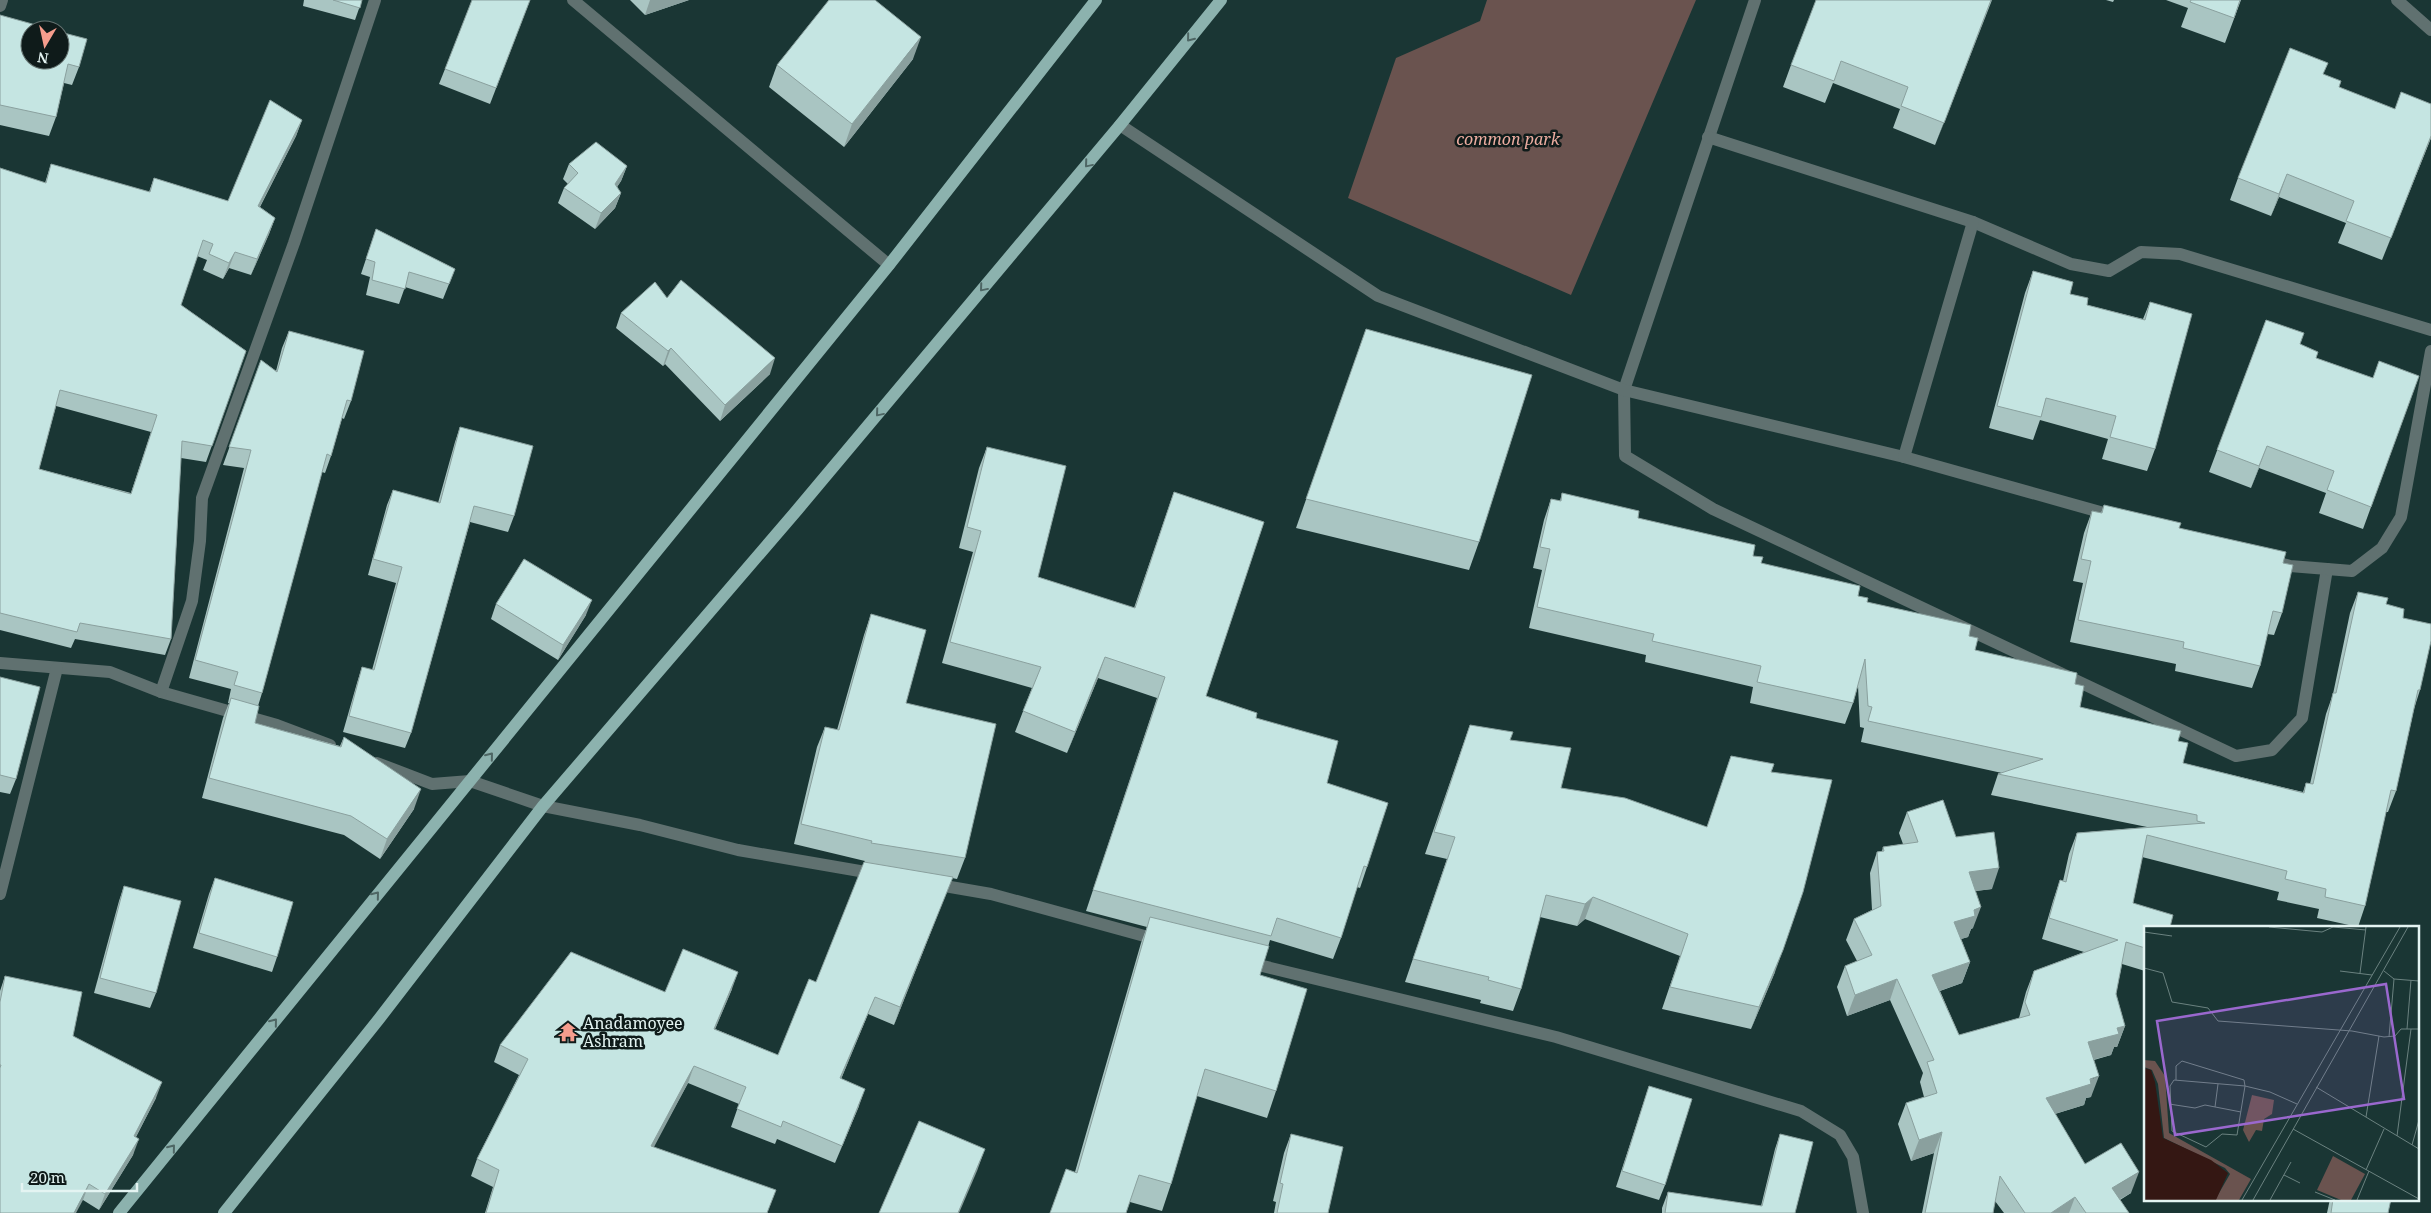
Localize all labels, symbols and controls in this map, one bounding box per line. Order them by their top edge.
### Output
north arrow [20,20,70,70]
one-way arrow [1188,32,1196,41]
text: N [36,48,50,69]
park label: common park [1456,128,1561,150]
one-way arrow [1084,158,1093,167]
one-way arrow [980,283,989,292]
one-way arrow [875,407,884,416]
one-way arrow [485,753,493,762]
one-way arrow [371,892,380,901]
inset map [2144,926,2418,1200]
place label: Anadamoyee Ashram [583,1012,683,1052]
one-way arrow [268,1018,277,1027]
temple icon: Anadamoyee Ashram [557,1021,579,1043]
one-way arrow [166,1145,174,1154]
scale bar [22,1160,138,1192]
text: 20 m [30,1167,65,1187]

